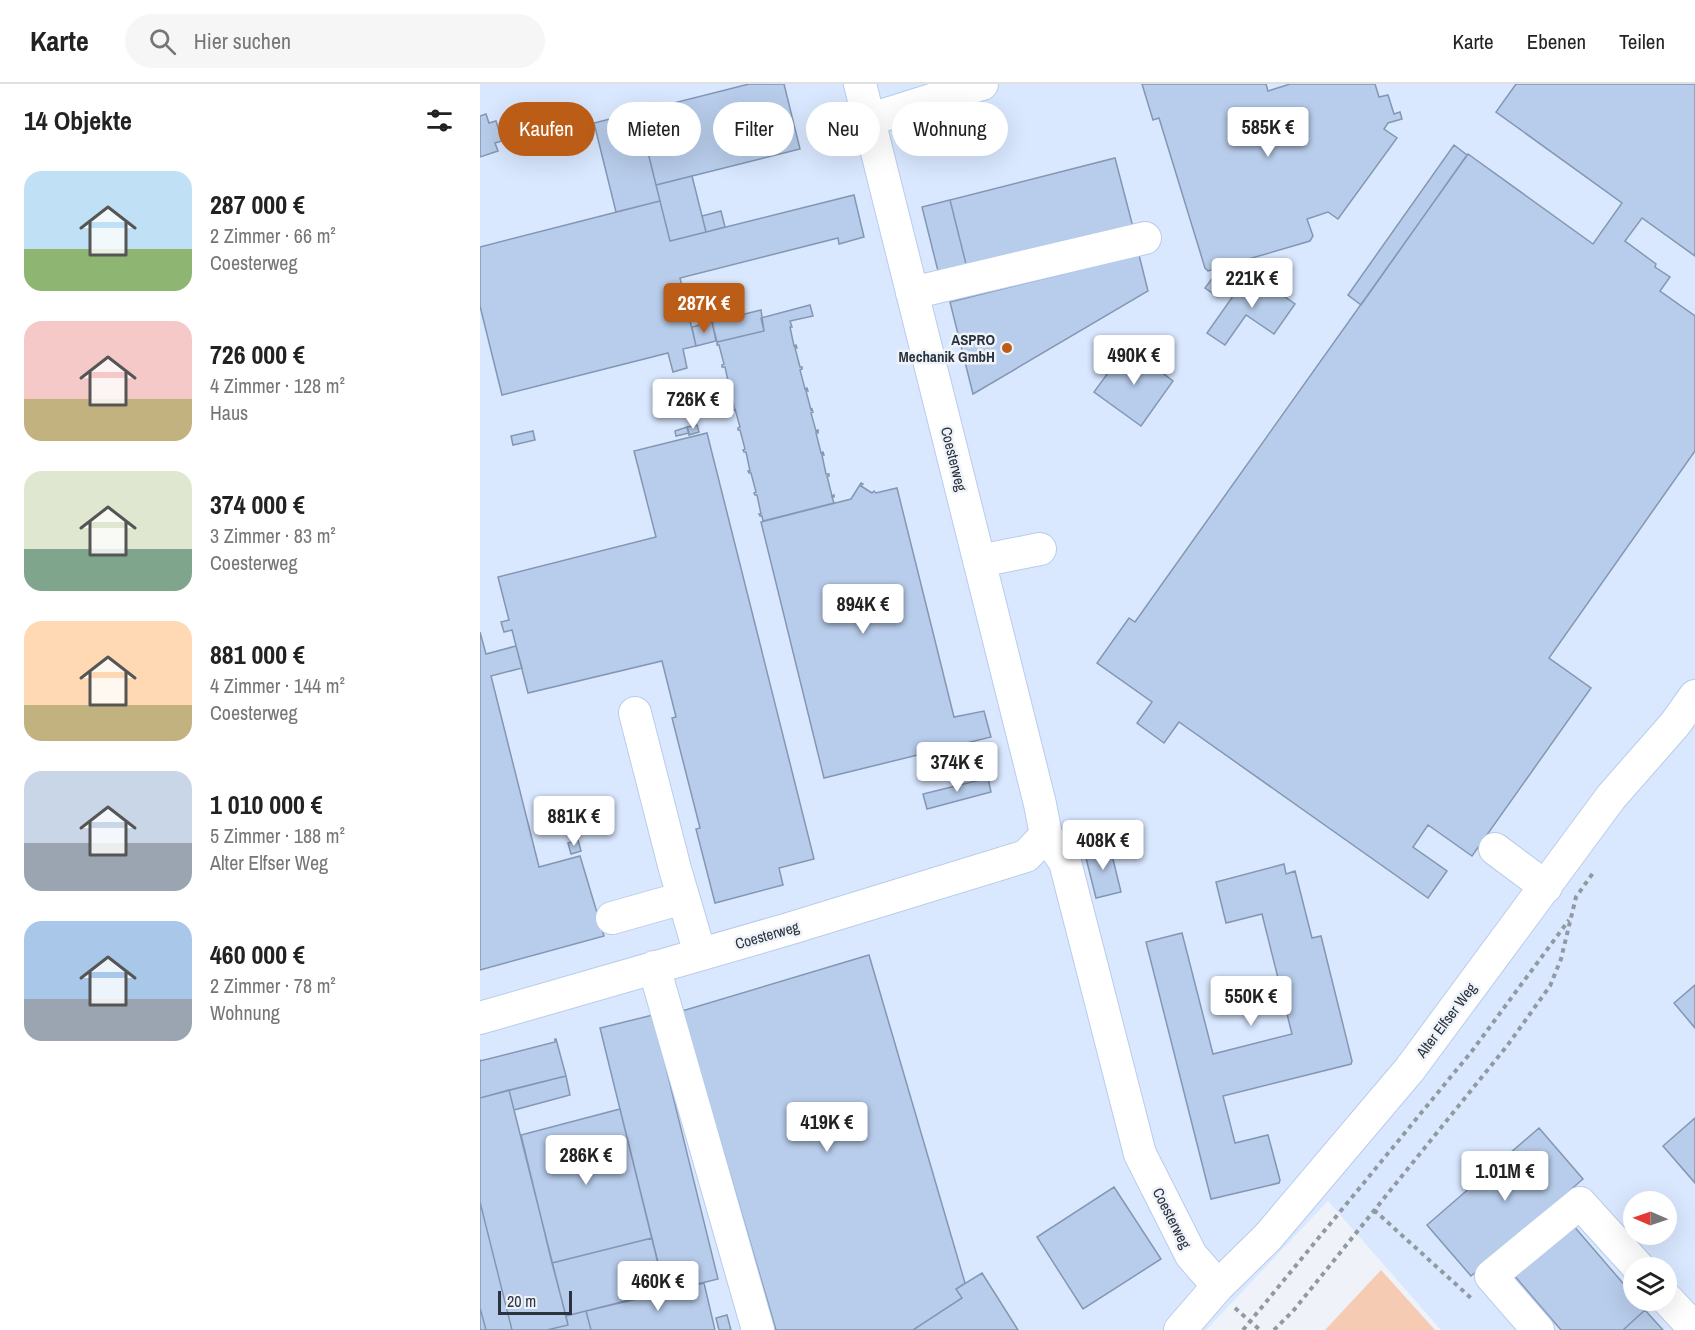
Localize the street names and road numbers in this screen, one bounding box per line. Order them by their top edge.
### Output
street label: Coesterweg [936,425,972,494]
street label: Coesterweg [733,916,802,954]
street label: Alter Elfser Weg [1410,978,1481,1063]
street label: Coesterweg [1148,1184,1196,1252]

